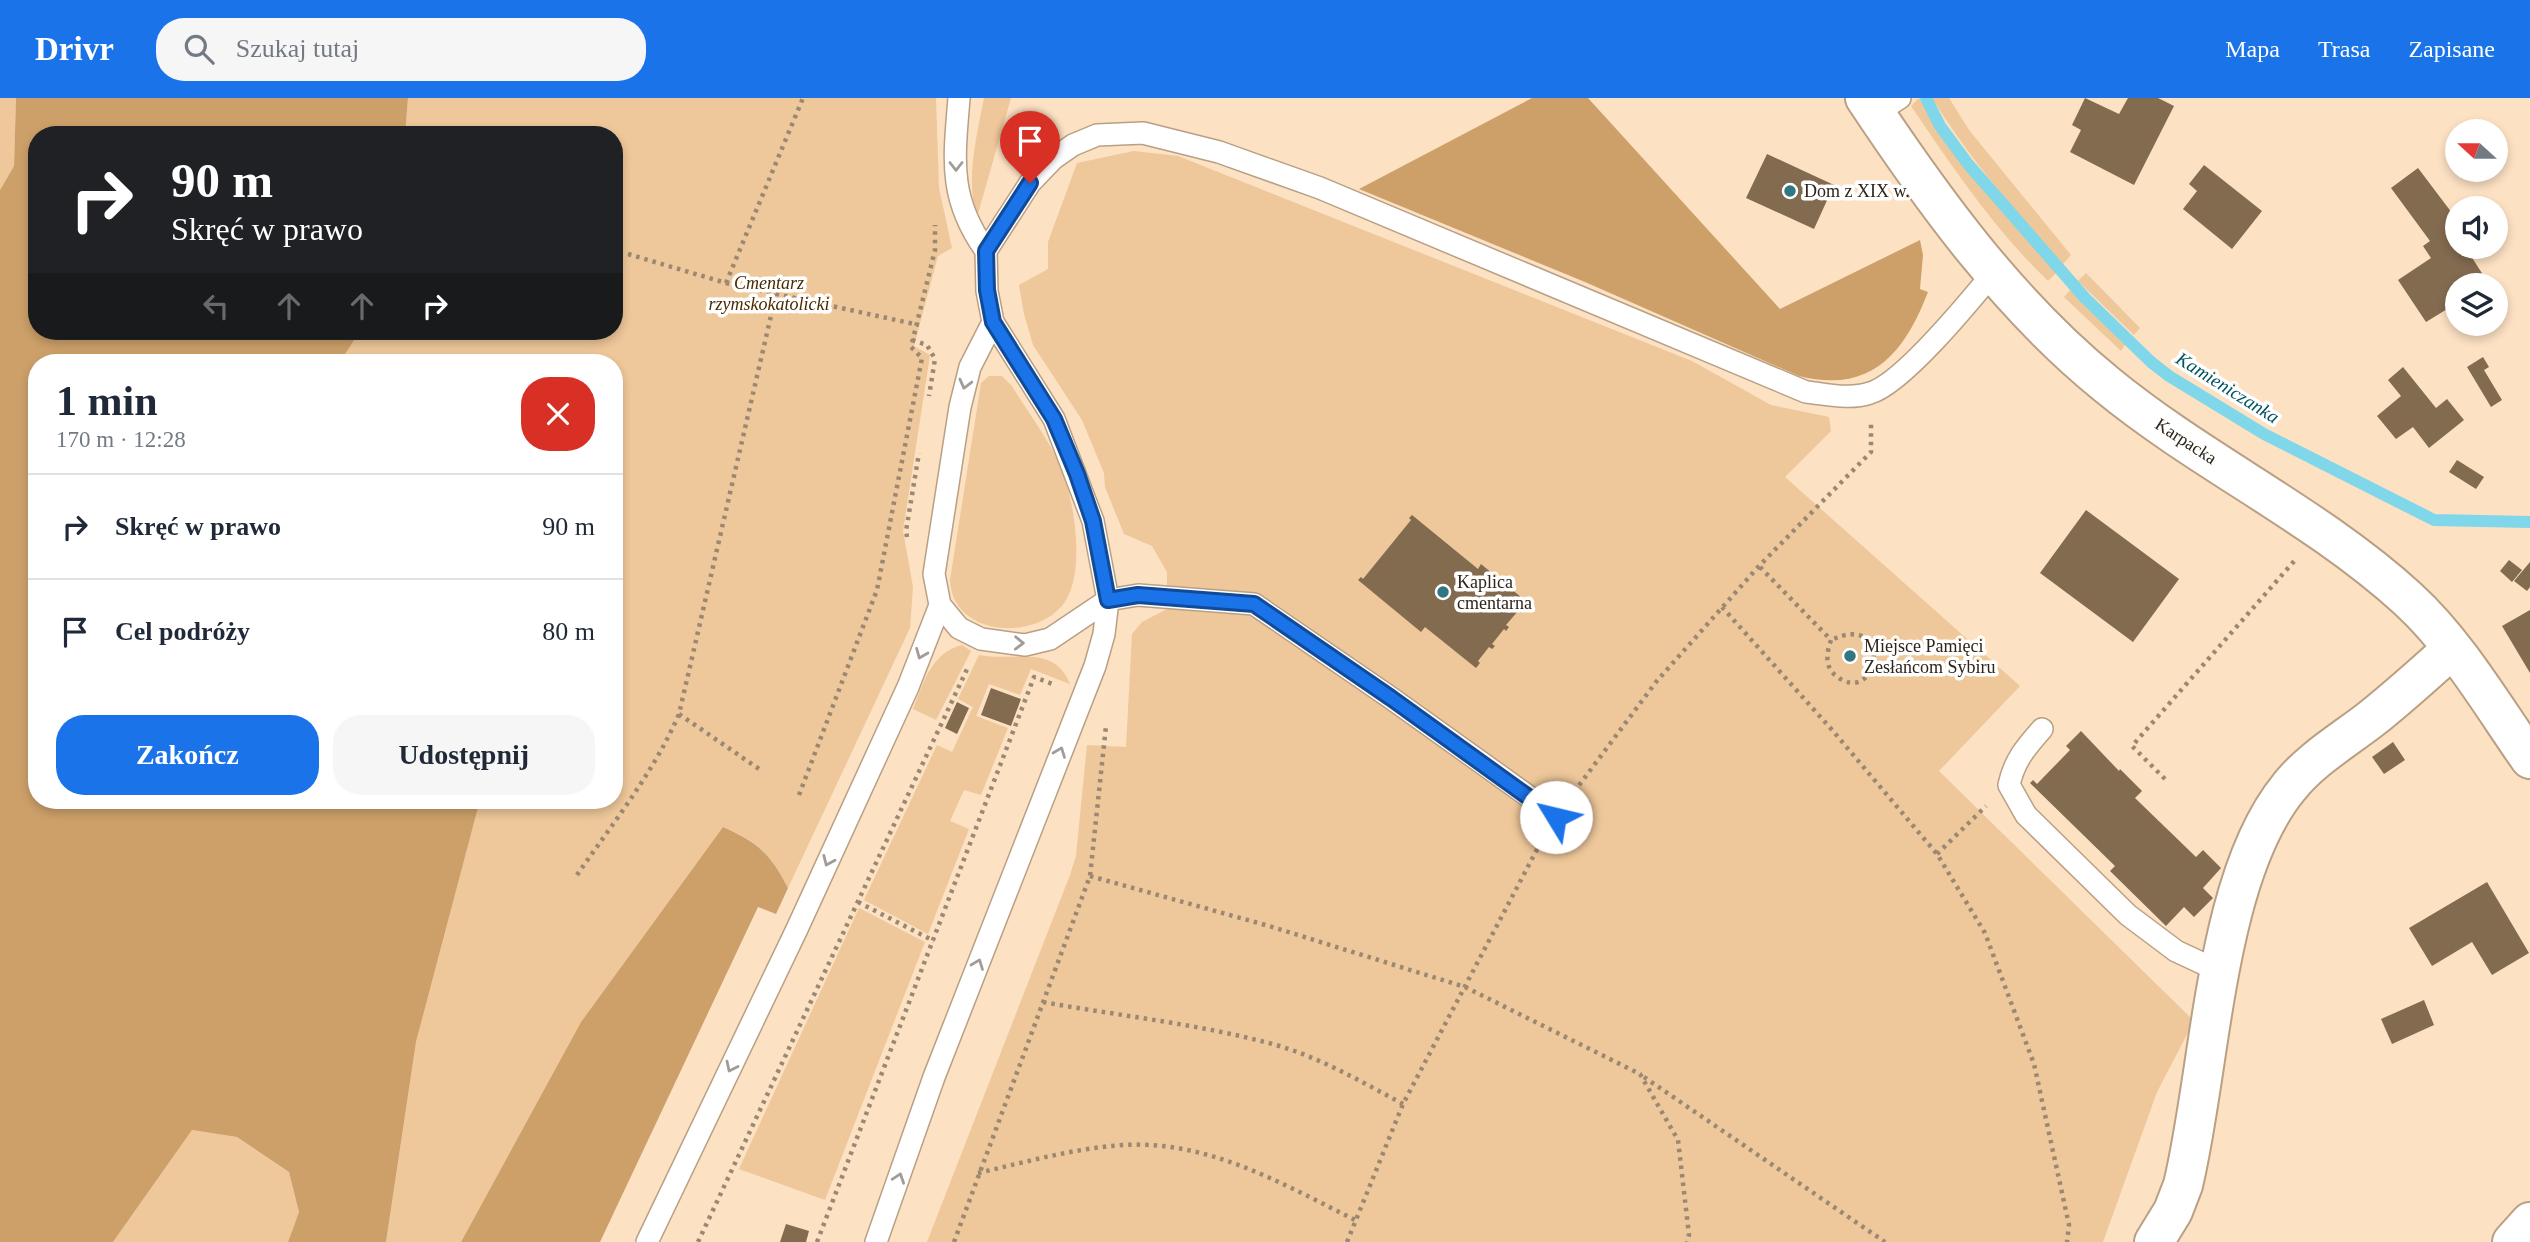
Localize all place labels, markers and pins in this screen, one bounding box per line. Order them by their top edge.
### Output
pin [1000,111,1060,183]
place label: Dom z XIX w. [1804,181,1910,201]
marker: Dom z XIX w. [1782,183,1798,199]
place label: Kaplica cmentarna [1457,572,1532,613]
marker: Kaplica cmentarna [1435,584,1451,600]
place label: Miejsce Pamięci Zesłańcom Sybiru [1864,636,1995,677]
marker: Miejsce Pamięci Zesłańcom Sybiru [1842,648,1858,664]

